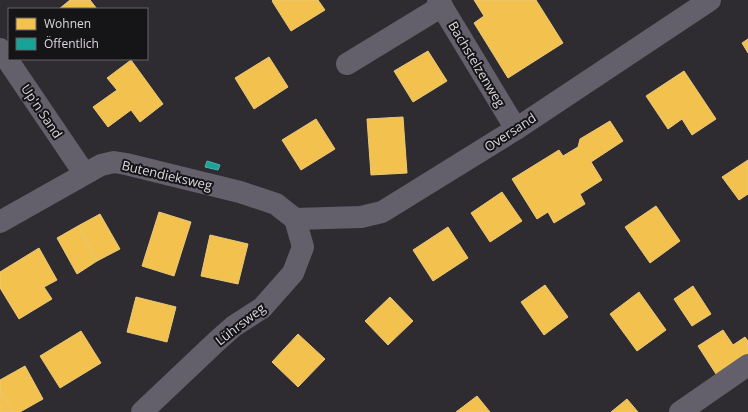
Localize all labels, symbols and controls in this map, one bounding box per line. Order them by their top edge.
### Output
legend [8,8,148,60]
text: Wohnen [44,15,91,32]
street label: Bachstelzenweg [444,18,510,110]
text: Öffentlich [44,35,99,52]
street label: Up'n Sand [17,80,67,142]
street label: Oversand [481,108,539,156]
street label: Butendieksweg [120,156,214,194]
street label: Lührsweg [211,299,269,349]

